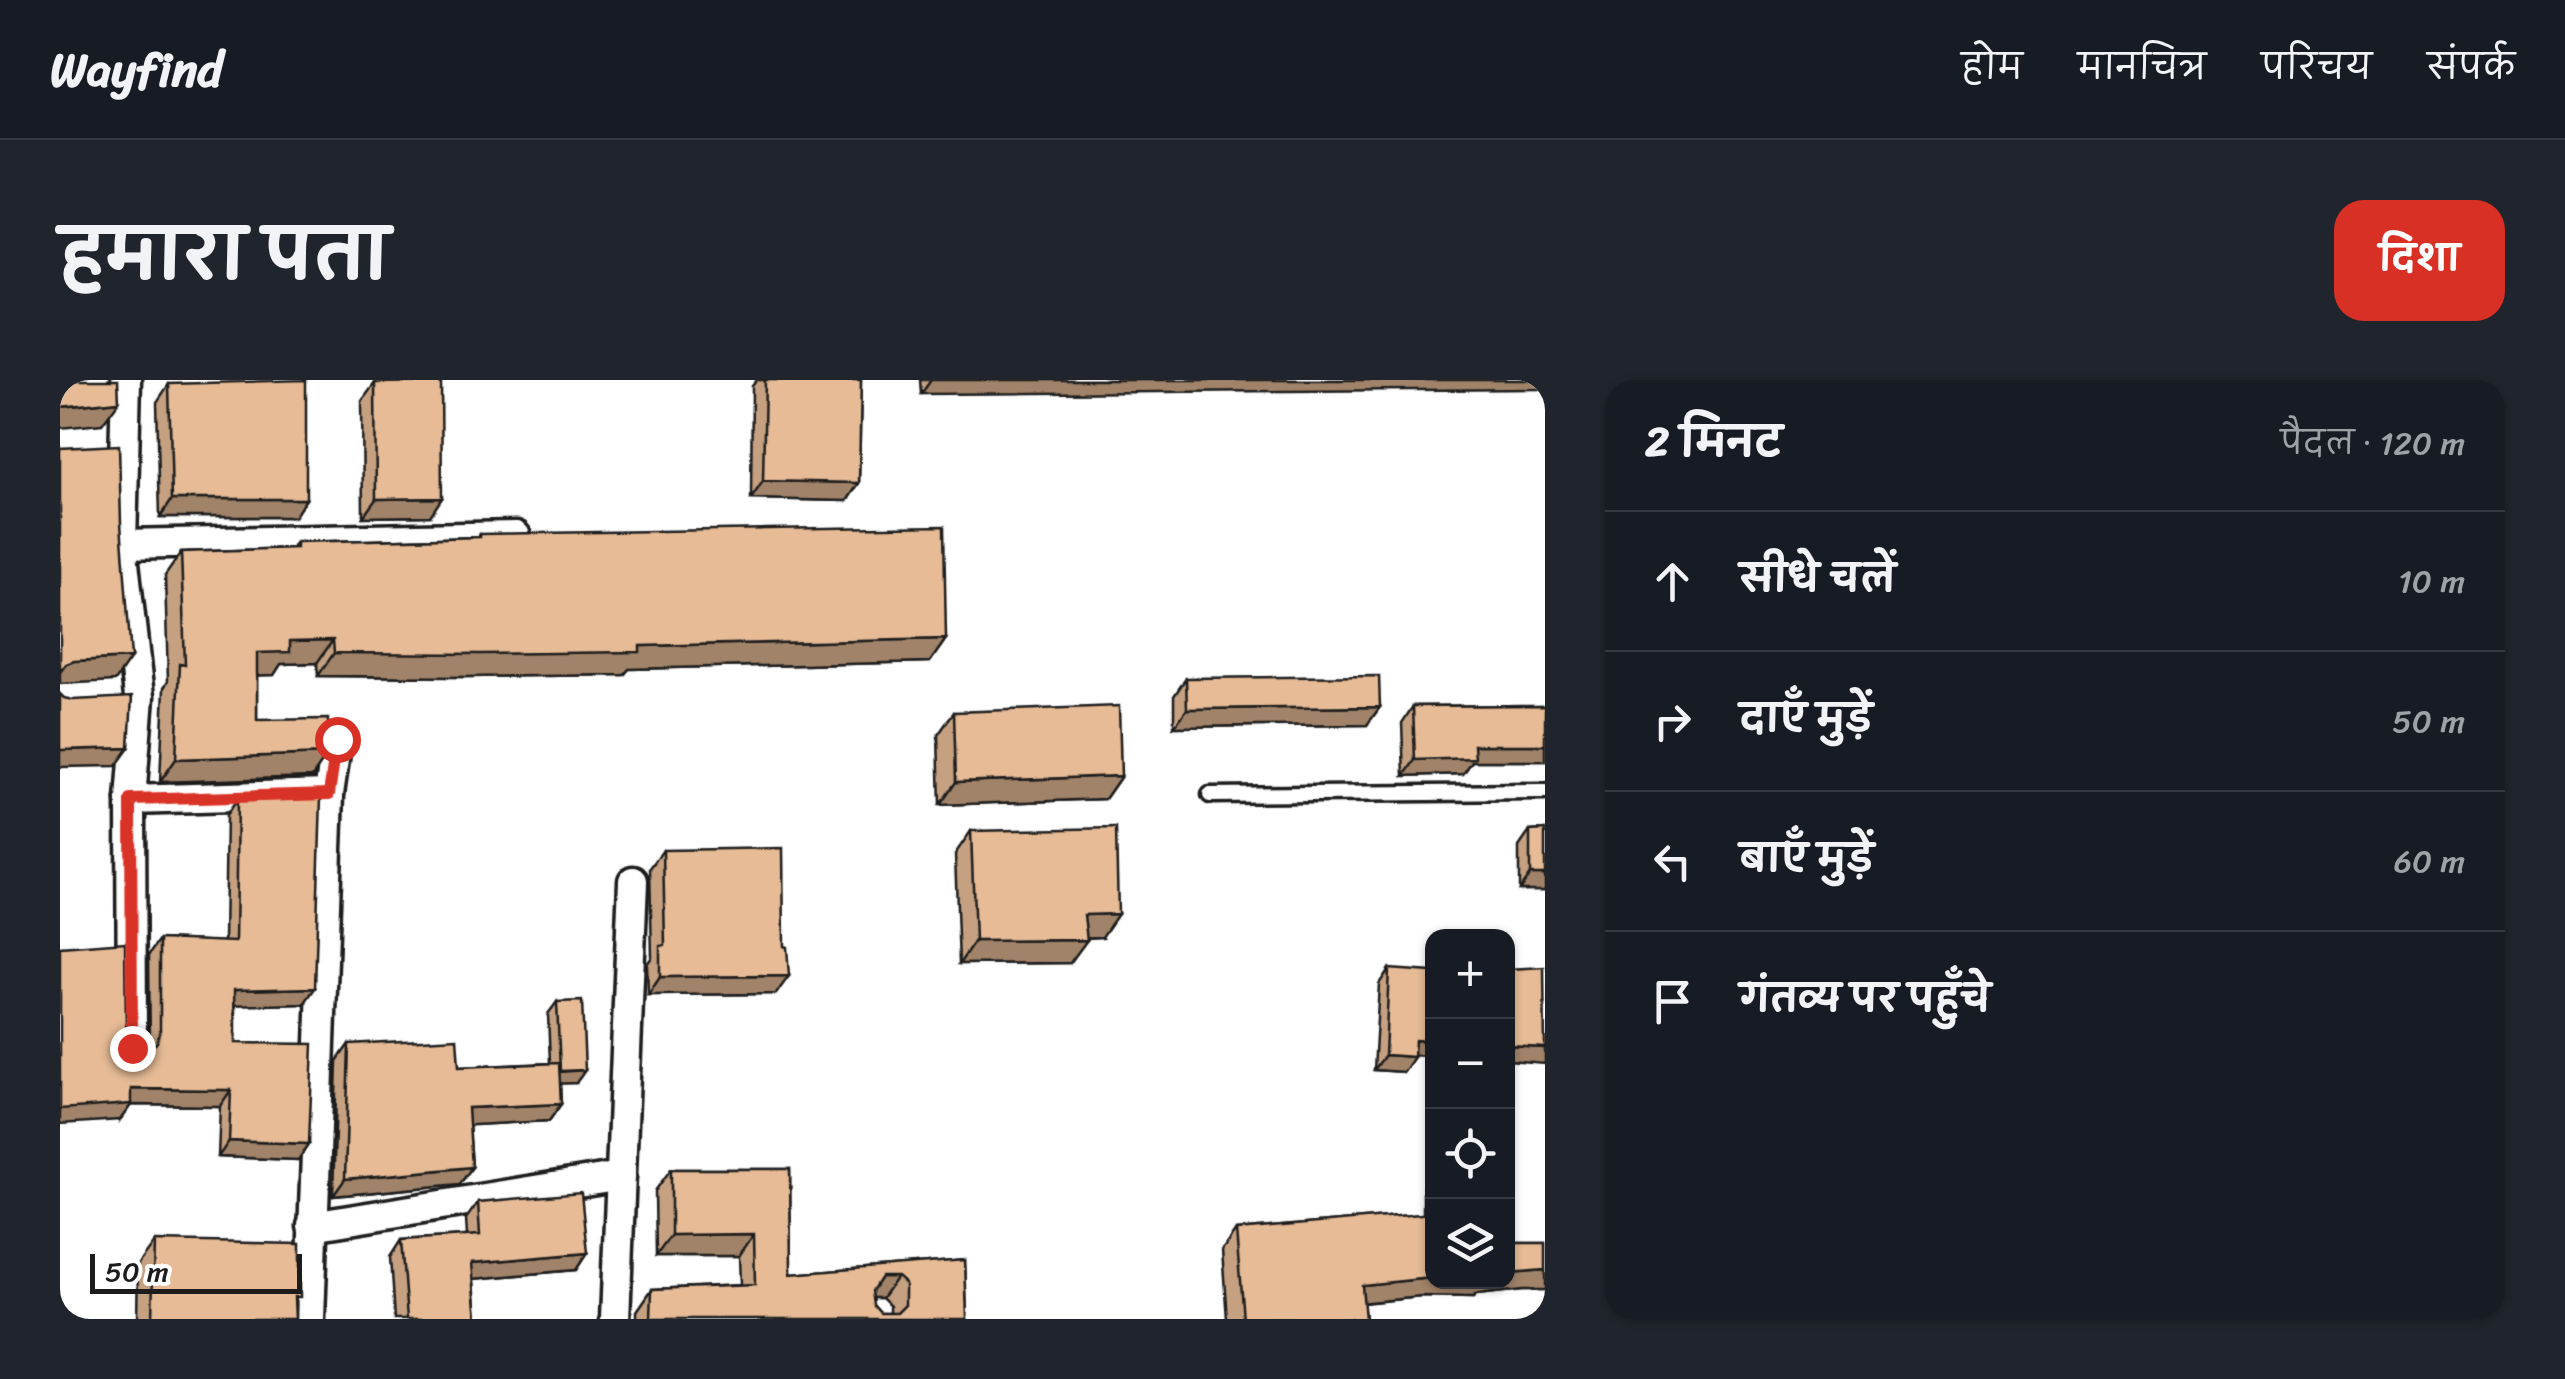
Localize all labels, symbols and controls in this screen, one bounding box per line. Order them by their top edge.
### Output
text: Wayfind [50,27,223,112]
text: होम [1961,36,2023,98]
text: मानचित्र [2078,36,2206,98]
text: परिचय [2261,36,2372,98]
text: संपर्क [2427,36,2515,98]
text: हमारा पता [60,194,389,318]
button: दिशा [2334,200,2505,321]
text: 2 मिनट [1645,405,1782,479]
text: पैदल · 120 m [2280,415,2465,472]
text: सीधे चलें [1740,545,1896,612]
text: 10 m [2398,553,2465,610]
icon: ahead [1645,554,1700,609]
text: दाएँ मुड़ें [1740,685,1872,752]
text: 50 m [2392,693,2465,750]
icon: right [1645,694,1700,749]
route start [315,717,361,763]
text: बाएँ मुड़ें [1740,825,1874,892]
text: 60 m [2394,833,2465,890]
icon: left [1645,834,1700,889]
map controls [1425,929,1515,1289]
button: + [1425,929,1515,1019]
text: गंतव्य पर पहुँचे [1740,965,1991,1032]
icon: arrive [1645,974,1700,1029]
button: − [1425,1019,1515,1109]
route end [110,1026,156,1072]
button: locate [1425,1109,1515,1199]
button: layers [1425,1199,1515,1289]
text: 50 m [105,1247,169,1296]
scale bar [90,1249,302,1294]

